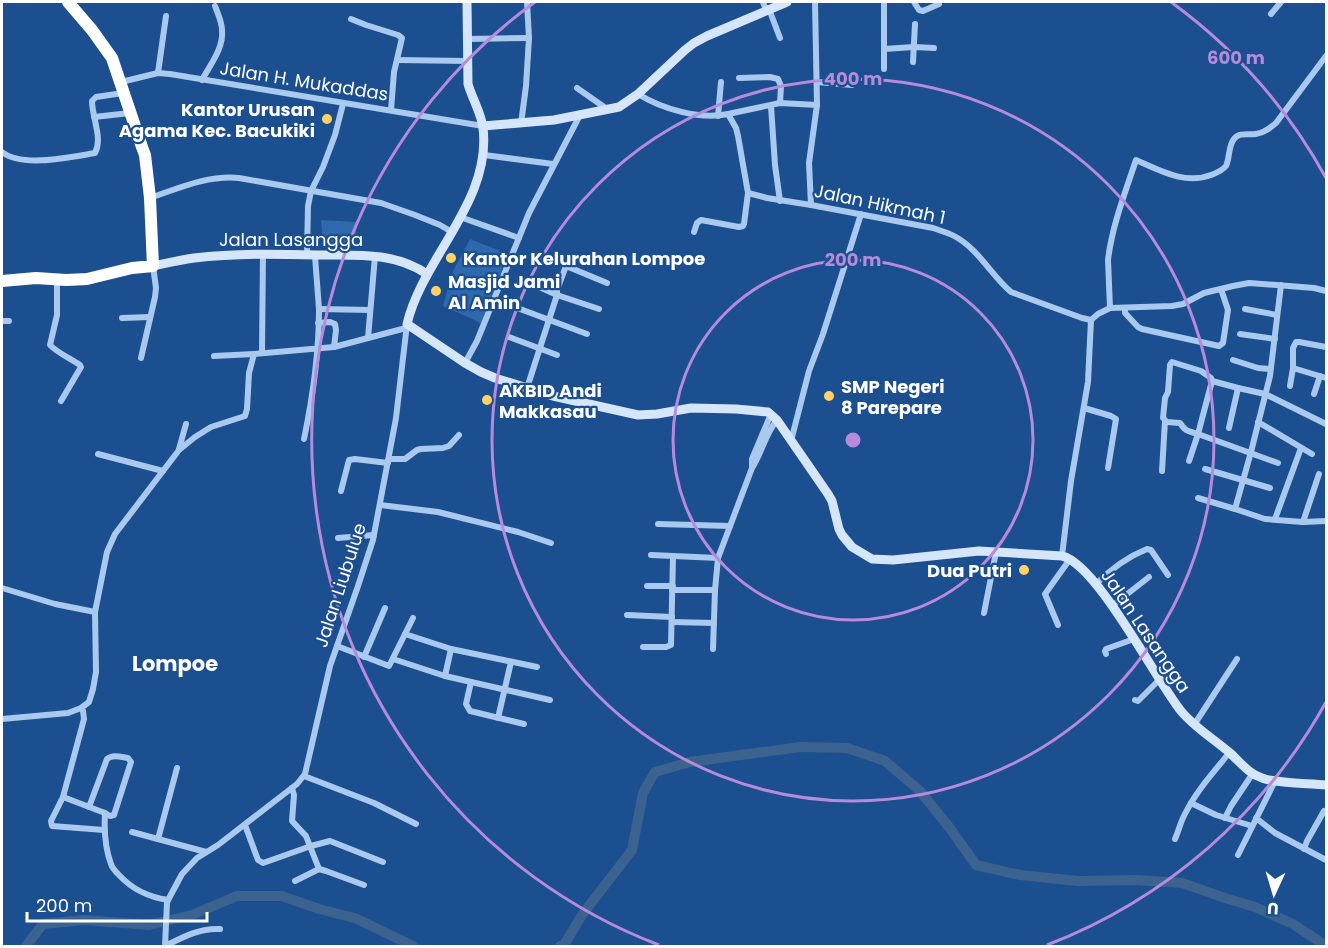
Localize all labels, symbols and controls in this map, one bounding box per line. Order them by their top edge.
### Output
text: 600 m [1207,45,1265,70]
street label: Jalan H. Mukaddas [218,55,390,107]
text: 400 m [824,66,882,91]
place label: Kantor Urusan Agama Kec. Bacukiki [119,97,315,143]
marker: Kantor Urusan Agama Kec. Bacukiki [320,112,334,126]
street label: Jalan Hikmah 1 [812,178,948,230]
street label: Jalan Lasangga [219,227,363,252]
place label: Kantor Kelurahan Lompoe [463,246,705,271]
text: 200 m [825,247,881,272]
marker: Kantor Kelurahan Lompoe [444,251,458,265]
place label: Masjid Jami Al Amin [448,269,560,315]
marker: Masjid Jami Al Amin [429,284,443,298]
place label: SMP Negeri 8 Parepare [841,374,945,420]
place label: AKBID Andi Makkasau [499,378,602,424]
marker: SMP Negeri 8 Parepare [822,389,836,403]
marker: AKBID Andi Makkasau [480,393,494,407]
centre of rings [843,430,863,450]
street label: Jalan Liubulue [308,520,372,650]
place label: Dua Putri [927,558,1012,583]
marker: Dua Putri [1017,563,1031,577]
street label: Jalan Lasangga [1095,564,1197,698]
district label: Lompoe [132,649,218,678]
north arrow [1244,864,1304,924]
scale bar [27,885,207,923]
text: 200 m [36,893,92,918]
text: U [1267,897,1279,920]

